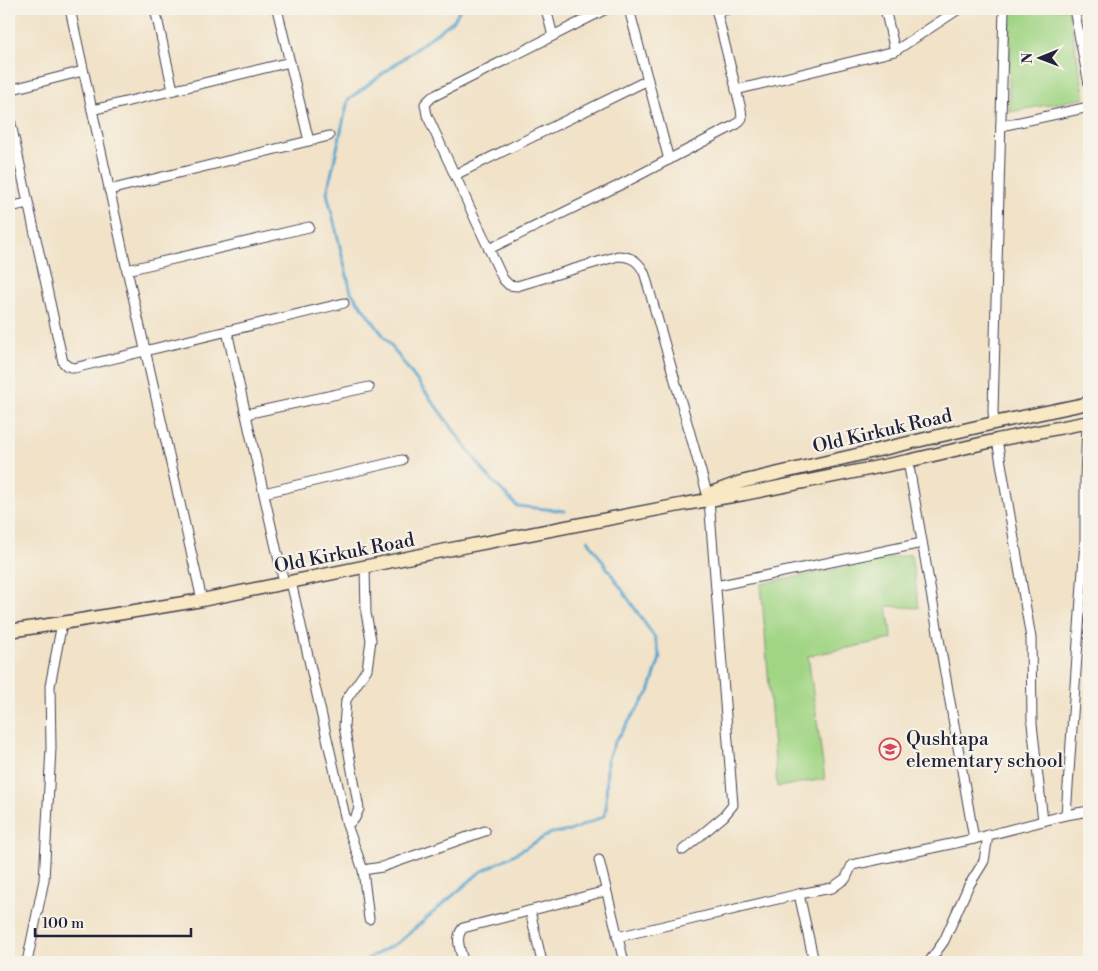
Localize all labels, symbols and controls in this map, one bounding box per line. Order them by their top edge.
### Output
north arrow [1016,32,1066,82]
text: N [1019,53,1037,64]
street label: Old Kirkuk Road [810,403,955,459]
street label: Old Kirkuk Road [272,528,417,578]
place label: Qushtapa elementary school [906,727,1064,773]
school or university icon: Qushtapa elementary school [878,737,902,761]
scale bar [35,906,191,938]
text: 100 m [42,914,84,933]

